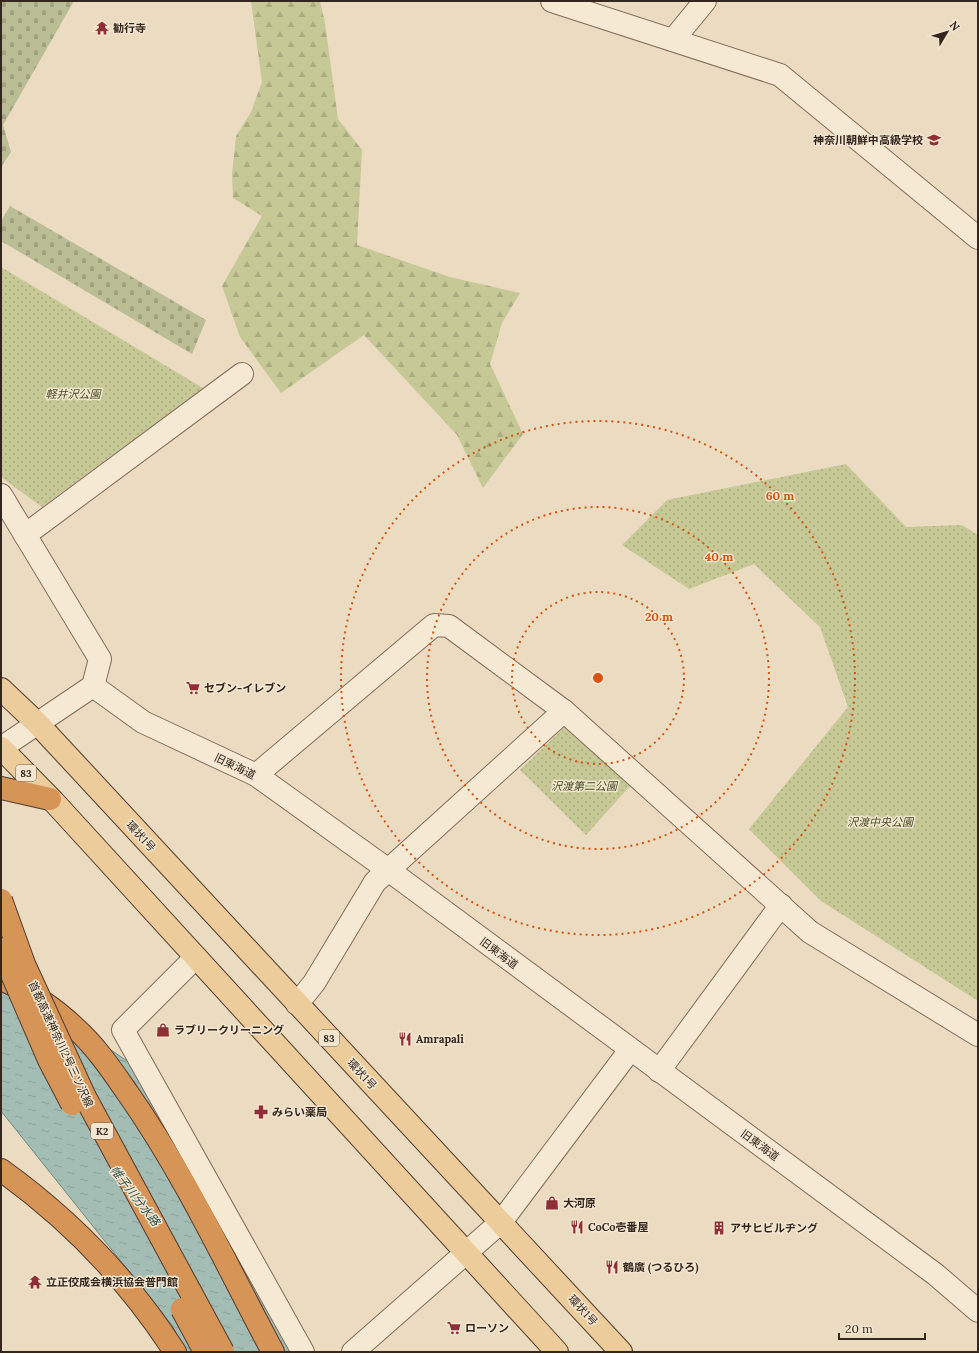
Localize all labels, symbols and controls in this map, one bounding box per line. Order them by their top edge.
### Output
north arrow [927,12,967,52]
text: N [947,18,963,34]
temple icon: 勧行寺 [94,20,110,36]
place label: 勧行寺 [113,21,146,35]
school or university icon: 神奈川朝鮮中高級学校 [926,132,942,148]
place label: 神奈川朝鮮中高級学校 [813,133,923,147]
park label: 軽井沢公園 [46,387,102,401]
text: 60 m [766,488,794,503]
text: 40 m [705,549,733,564]
text: 20 m [645,609,673,624]
centre of rings [591,671,605,685]
supermarket icon: セブン-イレブン [185,680,201,696]
place label: セブン-イレブン [204,681,286,695]
street label: 旧東海道 [212,750,258,782]
road number: 83 [16,765,36,781]
park label: 沢渡第二公園 [551,779,619,793]
park label: 沢渡中央公園 [847,815,915,829]
street label: 環状1号 [123,818,159,854]
street label: 旧東海道 [477,934,521,972]
street label: 首都高速神奈川2号三ツ沢線 [26,979,96,1109]
shop icon: ラブリークリーニング [155,1022,171,1038]
place label: ラブリークリーニング [174,1023,284,1037]
road number: 83 [319,1030,339,1046]
restaurant icon: Amrapali [397,1031,413,1047]
place label: Amrapali [416,1032,464,1046]
street label: 環状1号 [344,1056,380,1092]
pharmacy icon: みらい薬局 [253,1104,269,1120]
place label: みらい薬局 [272,1105,327,1119]
road number: K2 [91,1123,113,1139]
street label: 旧東海道 [738,1126,782,1164]
water label: 帷子川分水路 [107,1163,164,1229]
shop icon: 大河原 [544,1195,560,1211]
place label: 大河原 [563,1196,596,1210]
restaurant icon: CoCo壱番屋 [569,1219,585,1235]
place label: CoCo壱番屋 [588,1220,649,1234]
building icon: アサヒビルヂング [711,1220,727,1236]
place label: アサヒビルヂング [730,1221,818,1235]
restaurant icon: 鶴廣 (つるひろ) [604,1259,620,1275]
place label: 鶴廣 (つるひろ) [622,1260,698,1275]
temple icon: 立正佼成会横浜協会普門館 [27,1274,43,1290]
place label: 立正佼成会横浜協会普門館 [46,1275,178,1289]
street label: 環状1号 [565,1292,601,1328]
scale bar [839,1315,925,1341]
supermarket icon: ローソン [446,1320,462,1336]
place label: ローソン [465,1321,509,1335]
text: 20 m [845,1321,873,1336]

